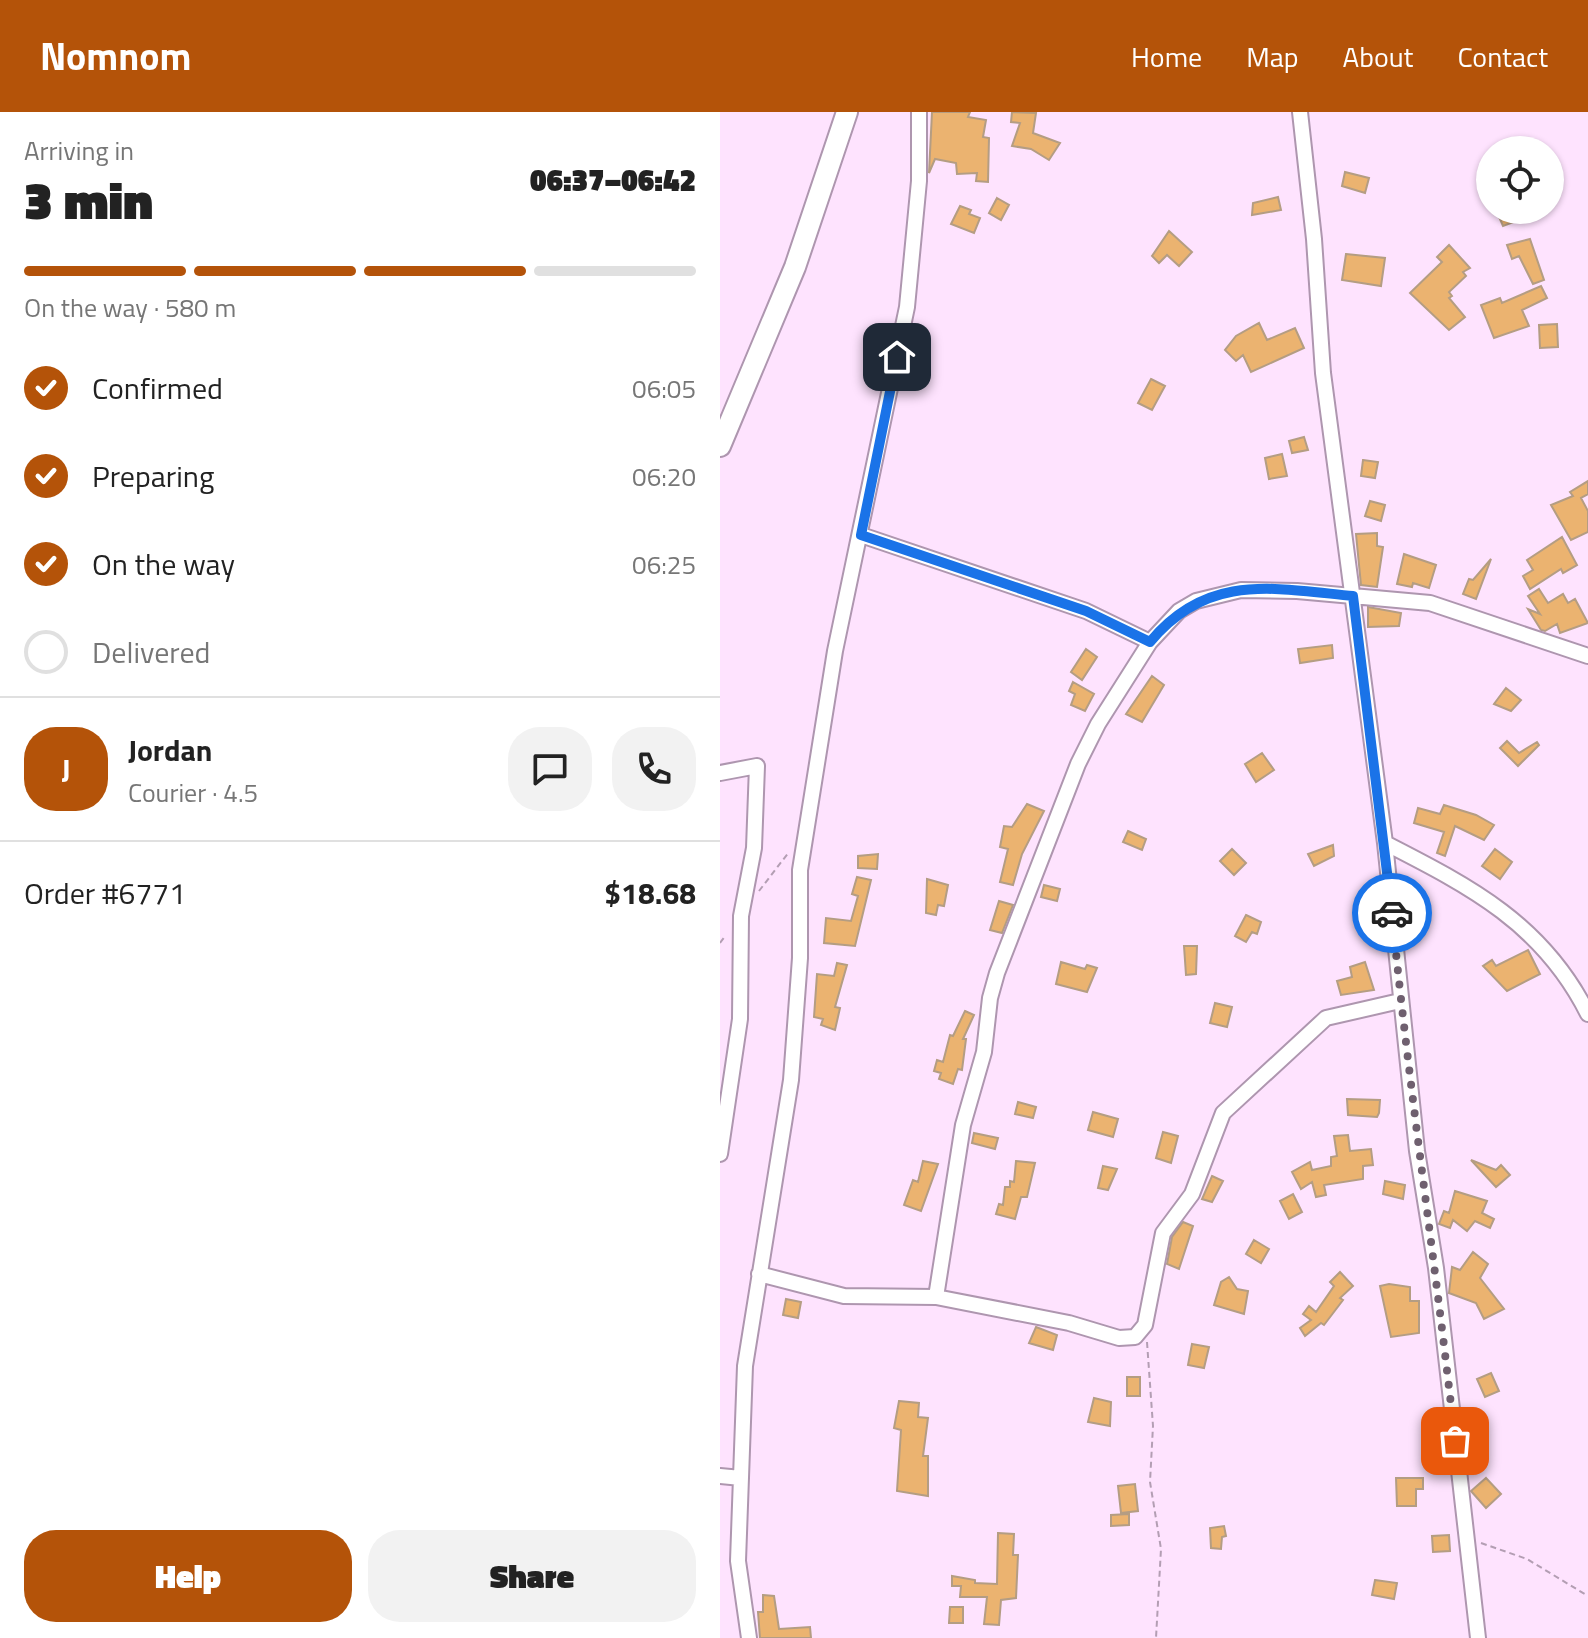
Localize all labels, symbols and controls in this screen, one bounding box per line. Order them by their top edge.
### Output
text: Nomnom [40,27,191,85]
text: Home [1131,35,1202,78]
text: Map [1246,35,1299,78]
text: About [1343,35,1413,78]
text: Contact [1457,35,1548,78]
text: Arriving in [24,131,134,170]
map controls [1476,136,1564,224]
button: locate [1476,136,1564,224]
text: 06:37–06:42 [530,157,696,203]
text: 3 min [24,160,153,239]
text: On the way · 580 m [24,288,236,327]
pin [863,323,931,391]
icon: home [875,335,919,379]
text: Confirmed [92,365,223,411]
icon: check [24,366,68,410]
text: 06:05 [632,369,696,408]
text: Preparing [92,453,214,499]
icon: check [24,454,68,498]
text: 06:20 [632,457,696,496]
text: On the way [92,541,235,587]
icon: check [24,542,68,586]
text: 06:25 [632,545,696,584]
text: Delivered [92,629,210,675]
text: Jordan [128,727,212,773]
button: chat [508,727,592,811]
button: phone [612,727,696,811]
text: J [61,746,71,792]
text: Courier · 4.5 [128,773,258,812]
text: Order #6771 [24,870,186,916]
text: $18.68 [604,870,696,916]
courier [1352,873,1432,953]
icon: car [1370,891,1414,935]
pin [1421,1407,1489,1475]
icon: bag [1433,1419,1477,1463]
button: Help [24,1530,352,1622]
button: Share [368,1530,696,1622]

